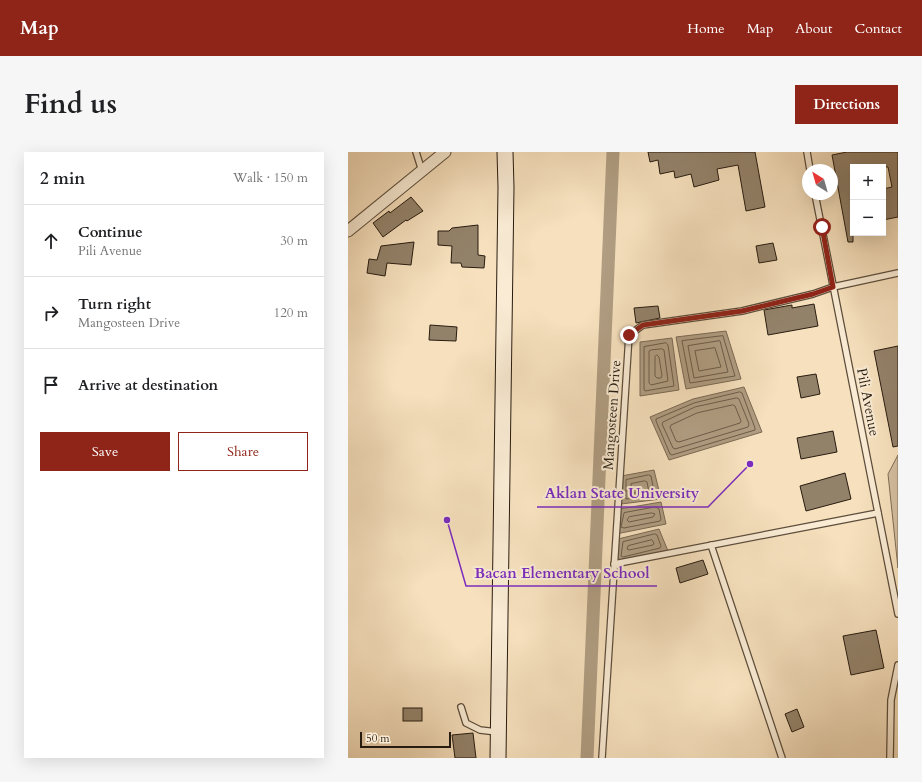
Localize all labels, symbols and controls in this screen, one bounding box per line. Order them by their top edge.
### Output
text: Map [20,15,59,41]
text: Home [687,19,725,38]
text: Map [747,19,773,38]
text: About [795,19,832,38]
text: Contact [854,19,902,38]
text: Find us [24,85,117,123]
button: Directions [795,85,898,124]
north arrow [802,164,838,200]
map controls [850,164,886,236]
button: + [850,164,886,200]
text: 2 min [40,167,85,190]
text: Walk · 150 m [233,169,308,187]
button: − [850,200,886,236]
route start [813,218,831,236]
text: Continue [78,222,143,242]
icon: ahead [40,230,62,252]
text: 30 m [280,232,308,250]
text: Pili Avenue [78,242,142,260]
text: Turn right [78,294,151,314]
icon: right [40,302,62,324]
text: 120 m [274,304,308,322]
text: Mangosteen Drive [78,314,180,332]
route end [620,326,638,344]
street label: Mangosteen Drive [599,359,625,471]
street label: Pili Avenue [852,366,884,438]
icon: arrive [40,374,62,396]
text: Arrive at destination [78,375,218,395]
button: Save [40,432,170,471]
button: Share [178,432,308,471]
callout: Aklan State University [537,480,708,507]
text: Aklan State University [545,483,700,503]
callout: Bacan Elementary School [466,559,657,586]
text: Bacan Elementary School [474,563,650,583]
scale bar [360,730,451,749]
text: 50 m [366,731,390,746]

